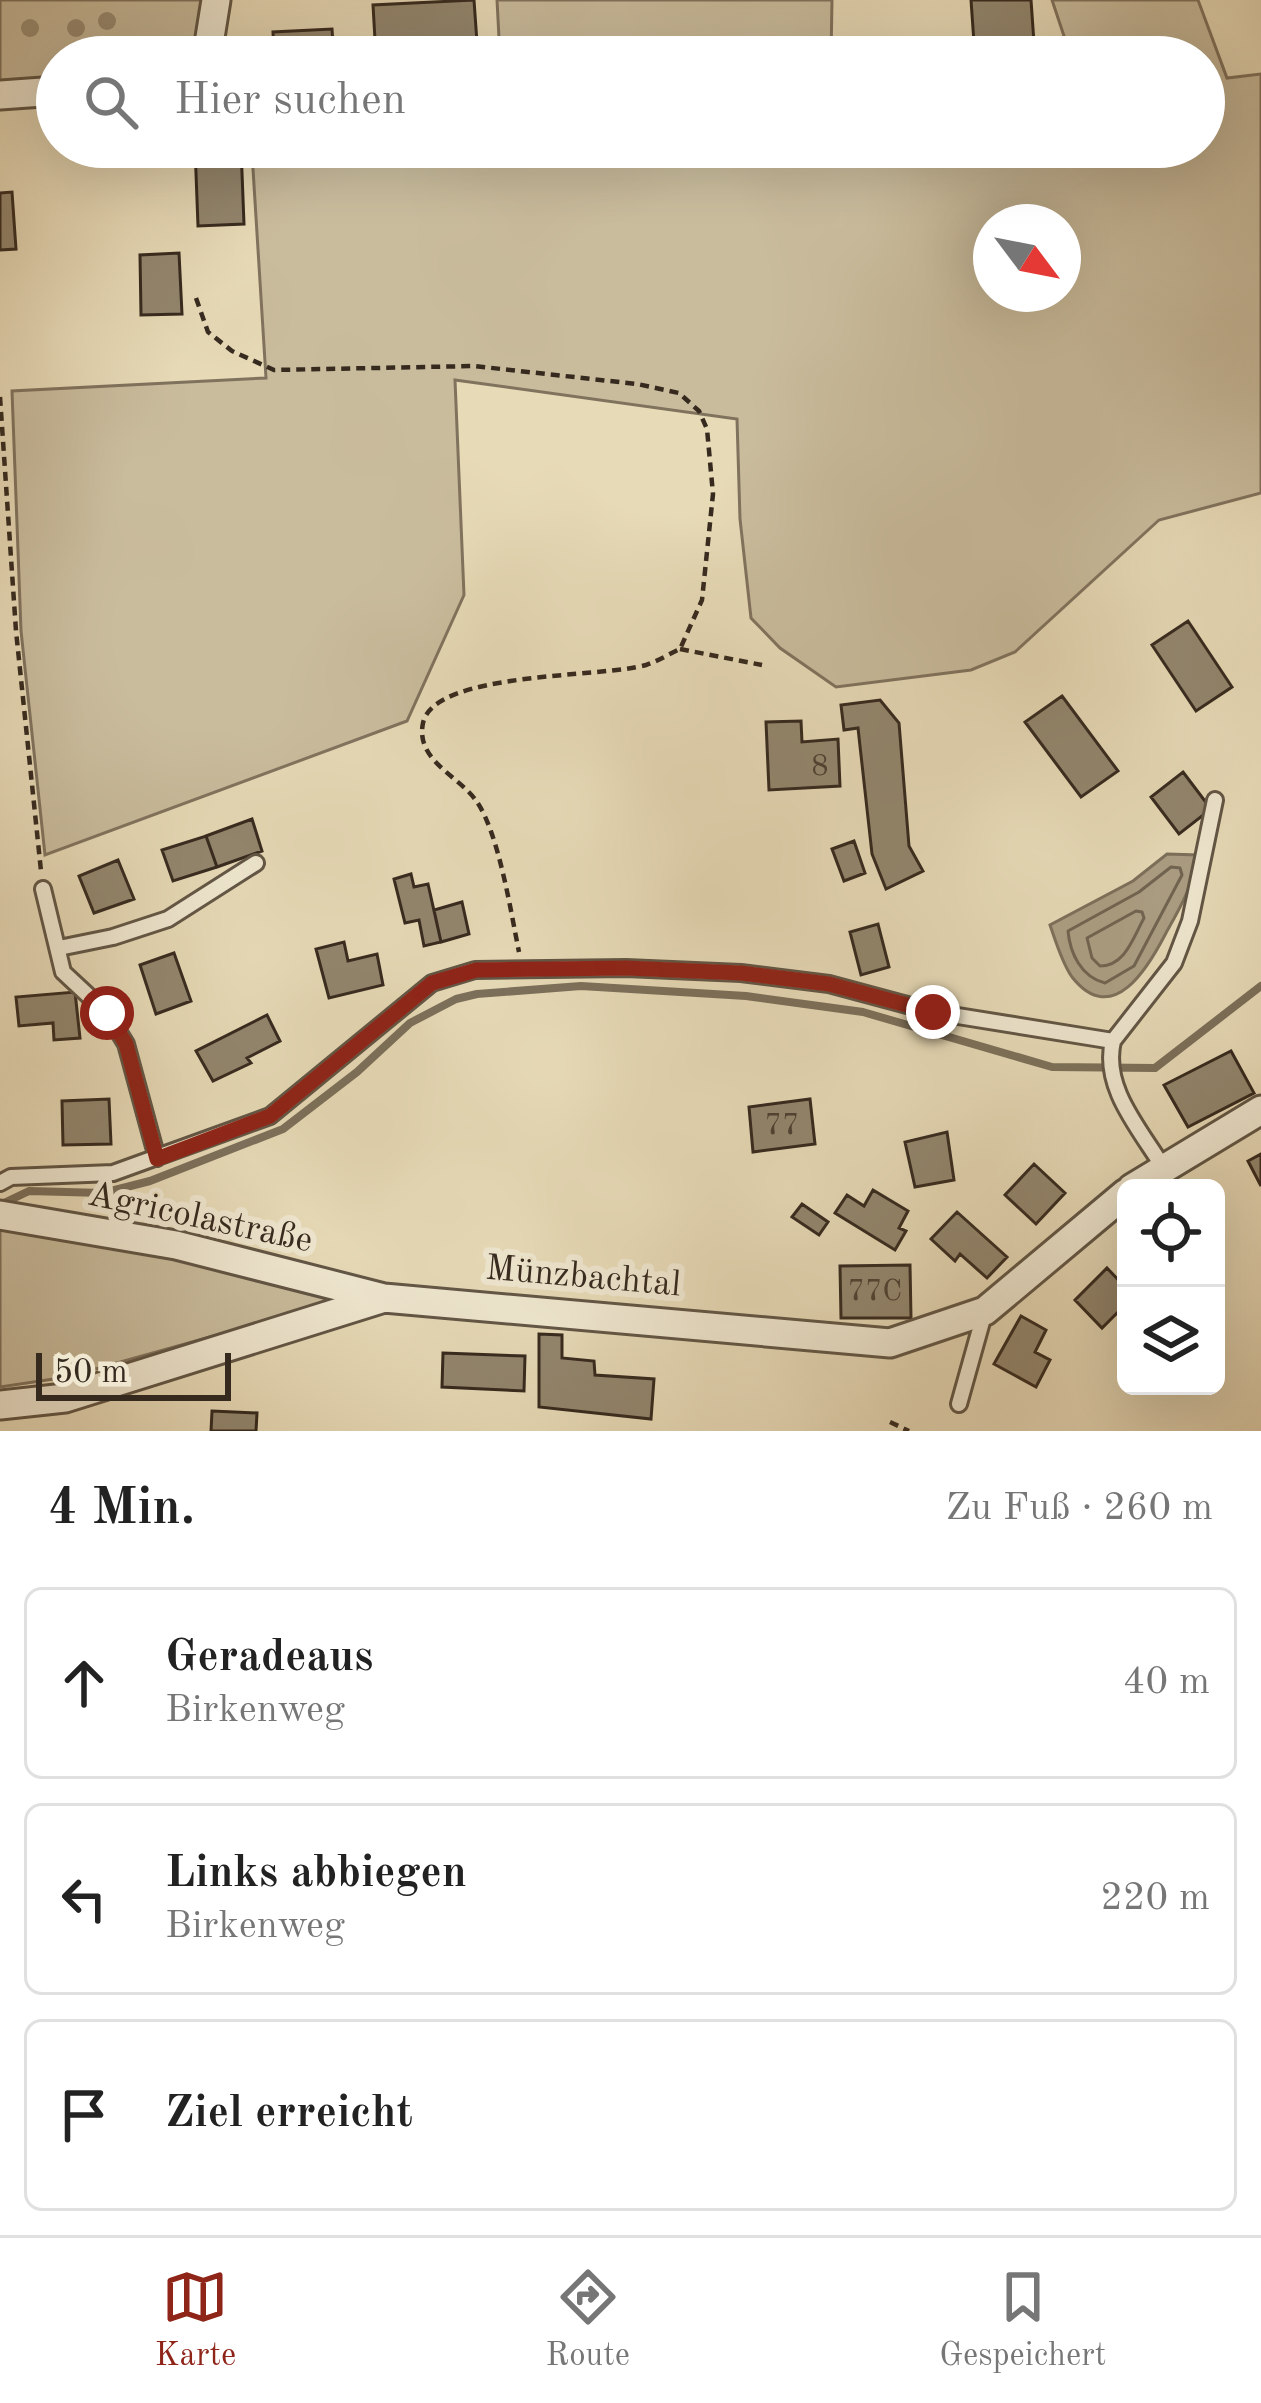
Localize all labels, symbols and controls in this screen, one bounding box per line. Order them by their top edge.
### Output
search box [36,36,1225,168]
icon: search [78,69,144,135]
text: Hier suchen [174,79,406,124]
north arrow [973,204,1081,312]
house number: 8 [811,752,829,782]
route end [906,985,960,1039]
route start [80,986,134,1040]
house number: 77 [765,1111,799,1141]
street label: Agricolastraße [84,1178,316,1260]
map controls [1117,1179,1225,1395]
button: locate [1117,1179,1225,1287]
street label: Münzbachtal [484,1252,682,1304]
house number: 77C [848,1277,902,1307]
button: layers [1117,1287,1225,1395]
scale bar [36,1347,231,1400]
text: 50 m [54,1357,128,1390]
text: 4 Min. [48,1484,195,1535]
text: Zu Fuß · 260 m [946,1489,1213,1528]
text: Geradeaus [165,1636,373,1681]
icon: ahead [51,1650,117,1716]
text: 40 m [1123,1663,1210,1702]
text: Birkenweg [165,1691,345,1730]
text: Links abbiegen [165,1852,467,1897]
icon: left [51,1866,117,1932]
text: 220 m [1100,1879,1210,1918]
text: Birkenweg [165,1907,345,1946]
icon: arrive [51,2082,117,2148]
text: Ziel erreicht [165,2092,413,2137]
tab: Karte [155,2264,236,2377]
tab: Route [546,2264,630,2377]
tab: Gespeichert [939,2264,1106,2377]

